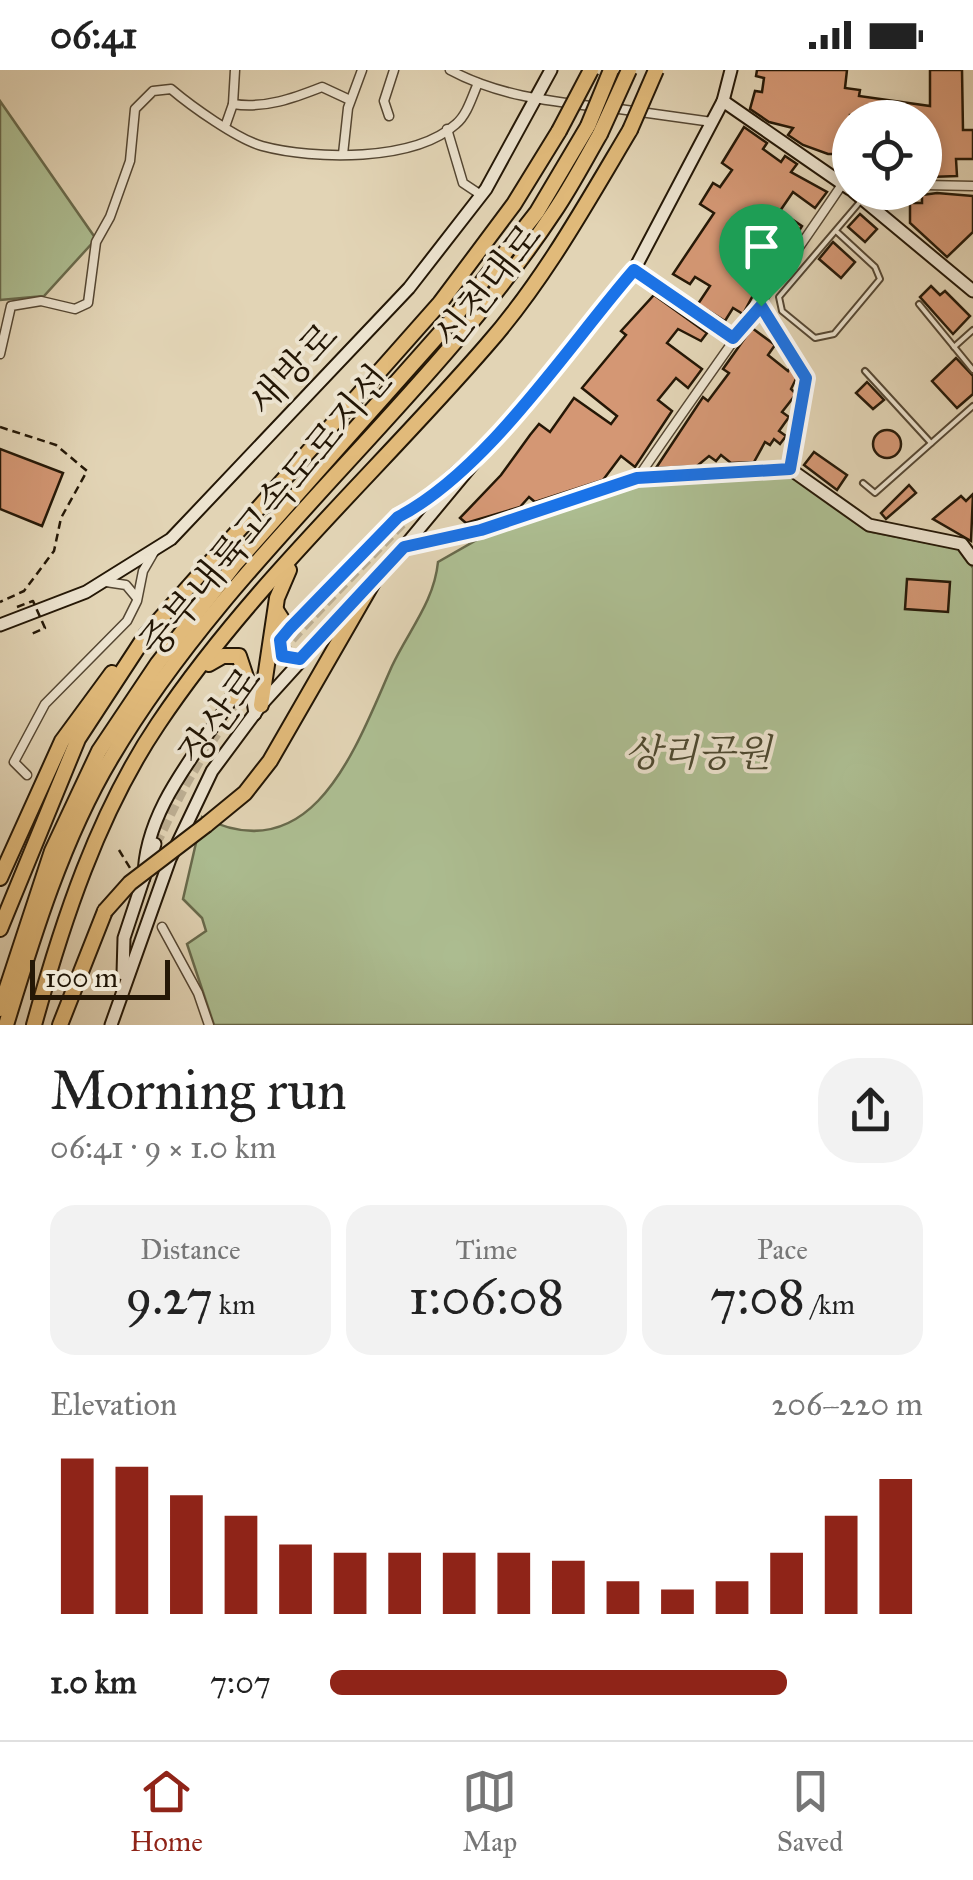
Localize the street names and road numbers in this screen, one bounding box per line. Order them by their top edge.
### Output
street label: 신천대로 [425,214,551,358]
street label: 새방로 [239,313,347,425]
street label: 중부내륙고속도로지선 [129,356,401,666]
street label: 장산로 [169,658,271,774]

